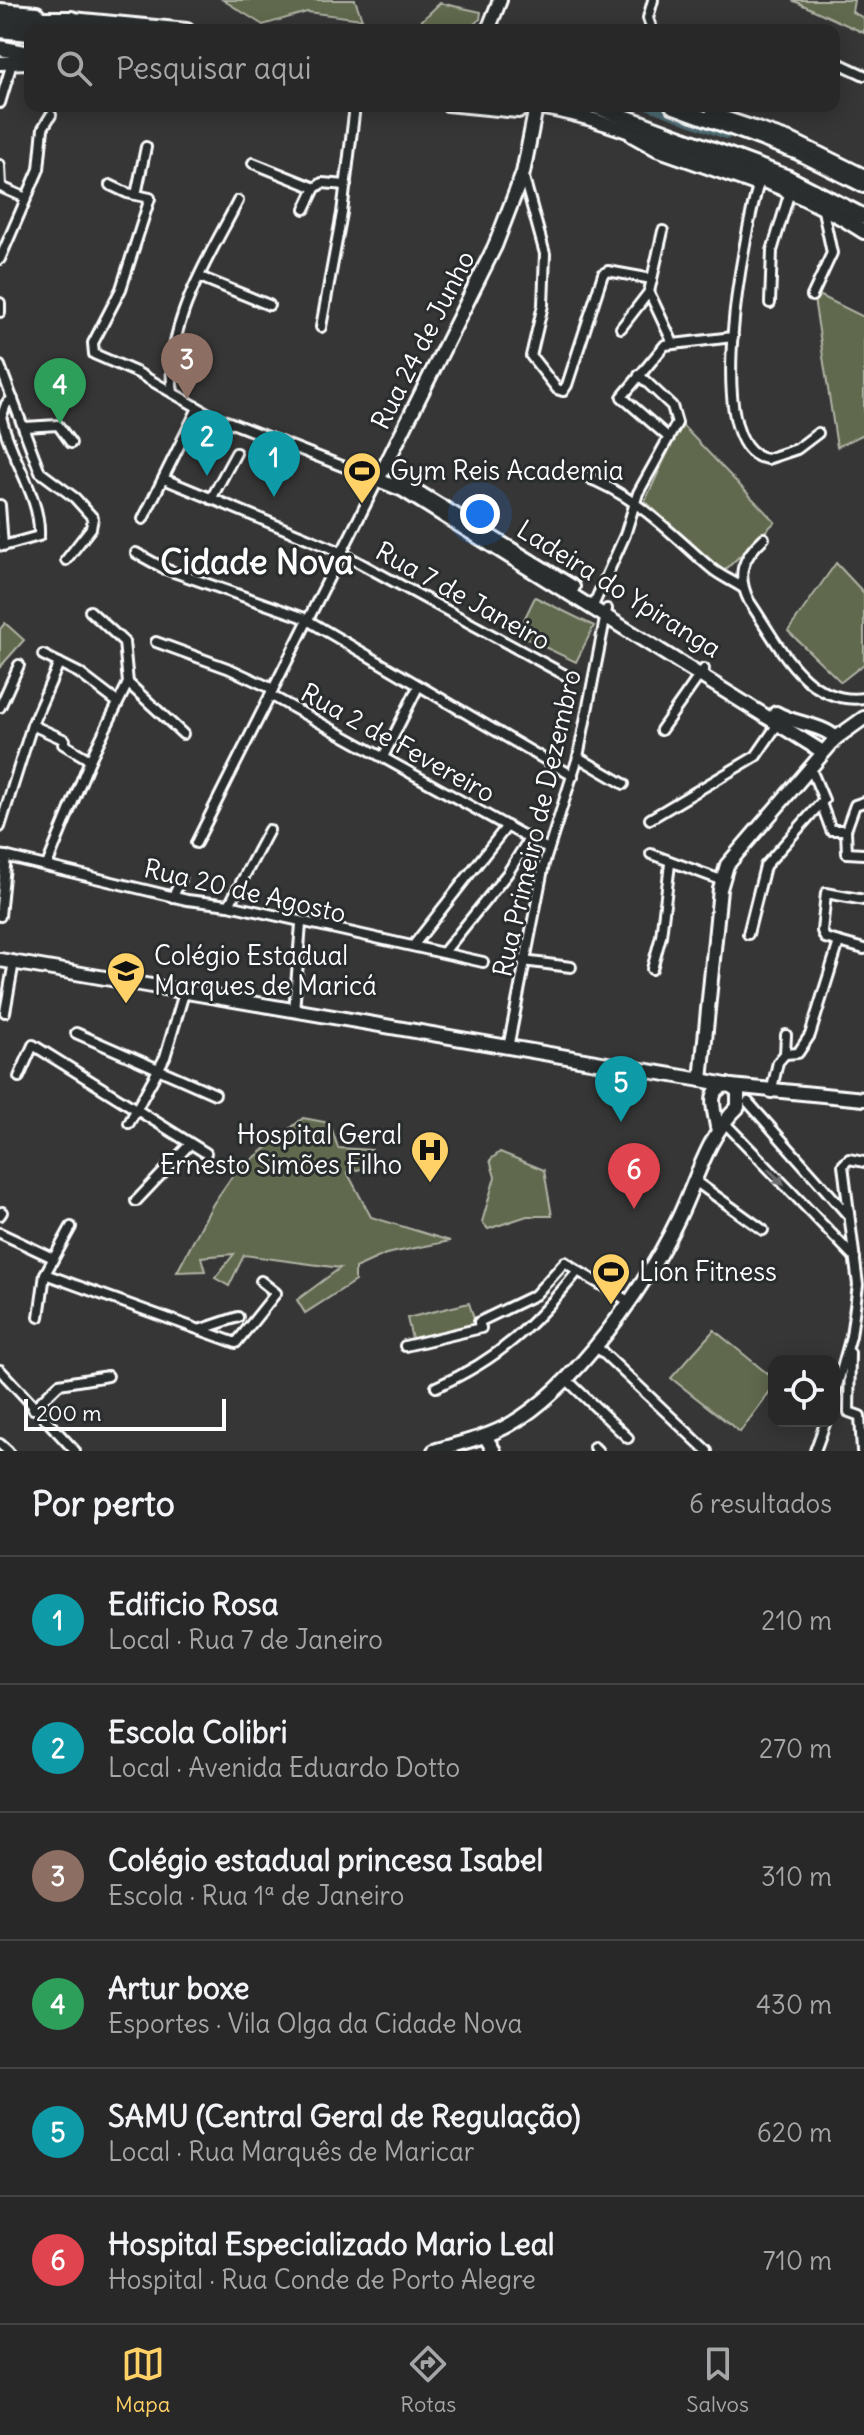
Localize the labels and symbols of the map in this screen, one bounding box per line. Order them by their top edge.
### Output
street label: Rua 24 de Junho [363,245,482,435]
pin: 3 [161,333,213,399]
pin: 4 [34,358,86,424]
pin: 2 [181,410,233,476]
pin: 1 [248,431,300,497]
sports icon: Gym Reis Academia [341,450,383,505]
place label: Gym Reis Academia [390,454,623,487]
your location [460,494,500,534]
street label: Ladeira do Ypiranga [511,512,727,665]
street label: Rua 7 de Janeiro [370,534,556,657]
district label: Cidade Nova [160,540,354,583]
street label: Rua Primeiro de Dezembro [485,666,588,980]
street label: Rua 2 de Fevereiro [295,676,501,810]
street label: Rua 20 de Agosto [141,851,349,930]
place label: Colégio Estadual Marques de Maricá [154,939,377,1002]
school or university icon: Colégio Estadual Marques de Maricá [105,950,147,1005]
pin: 5 [595,1056,647,1122]
place label: Hospital Geral Ernesto Simões Filho [160,1118,402,1181]
hospital icon: Hospital Geral Ernesto Simões Filho [409,1129,451,1184]
pin: 6 [608,1143,660,1209]
one-way arrow [766,1167,785,1186]
sports icon: Lion Fitness [590,1251,632,1306]
place label: Lion Fitness [639,1255,777,1288]
scale bar [24,1395,226,1431]

